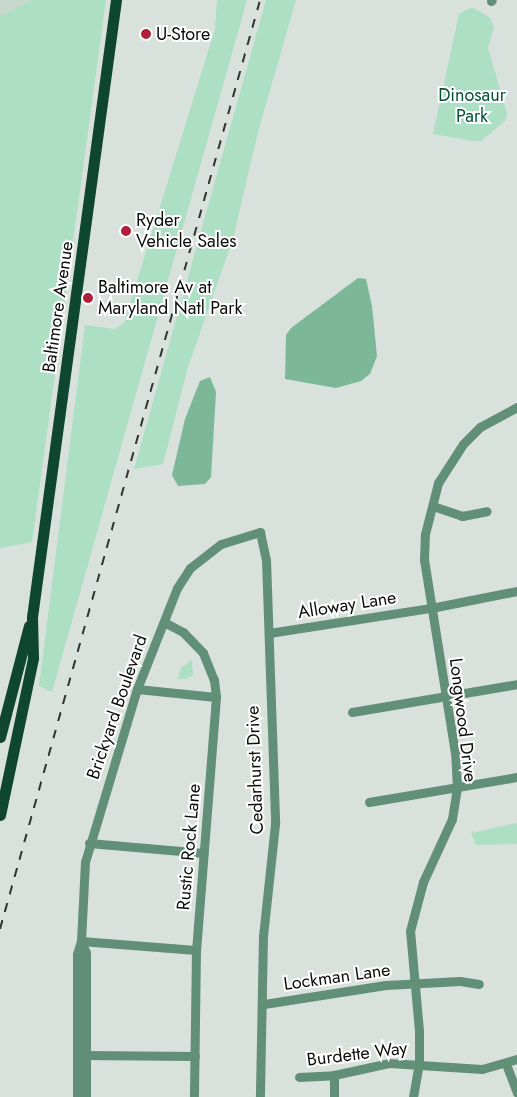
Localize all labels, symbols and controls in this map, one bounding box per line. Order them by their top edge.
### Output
place label: U-Store [156,23,210,45]
marker: U-Store [140,28,152,40]
park label: Dinosaur Park [438,85,506,128]
place label: Ryder Vehicle Sales [136,210,236,252]
marker: Ryder Vehicle Sales [120,225,132,237]
street label: Baltimore Avenue [38,240,78,374]
place label: Baltimore Av at Maryland Natl Park [98,277,242,320]
marker: Baltimore Av at Maryland Natl Park [82,292,94,304]
street label: Alloway Lane [296,587,398,623]
street label: Brickyard Boulevard [82,632,152,782]
street label: Longwood Drive [445,657,481,783]
street label: Cedarhurst Drive [242,705,268,835]
street label: Rustic Rock Lane [173,783,205,911]
street label: Lockman Lane [282,959,392,995]
street label: Burdette Way [306,1037,408,1071]

